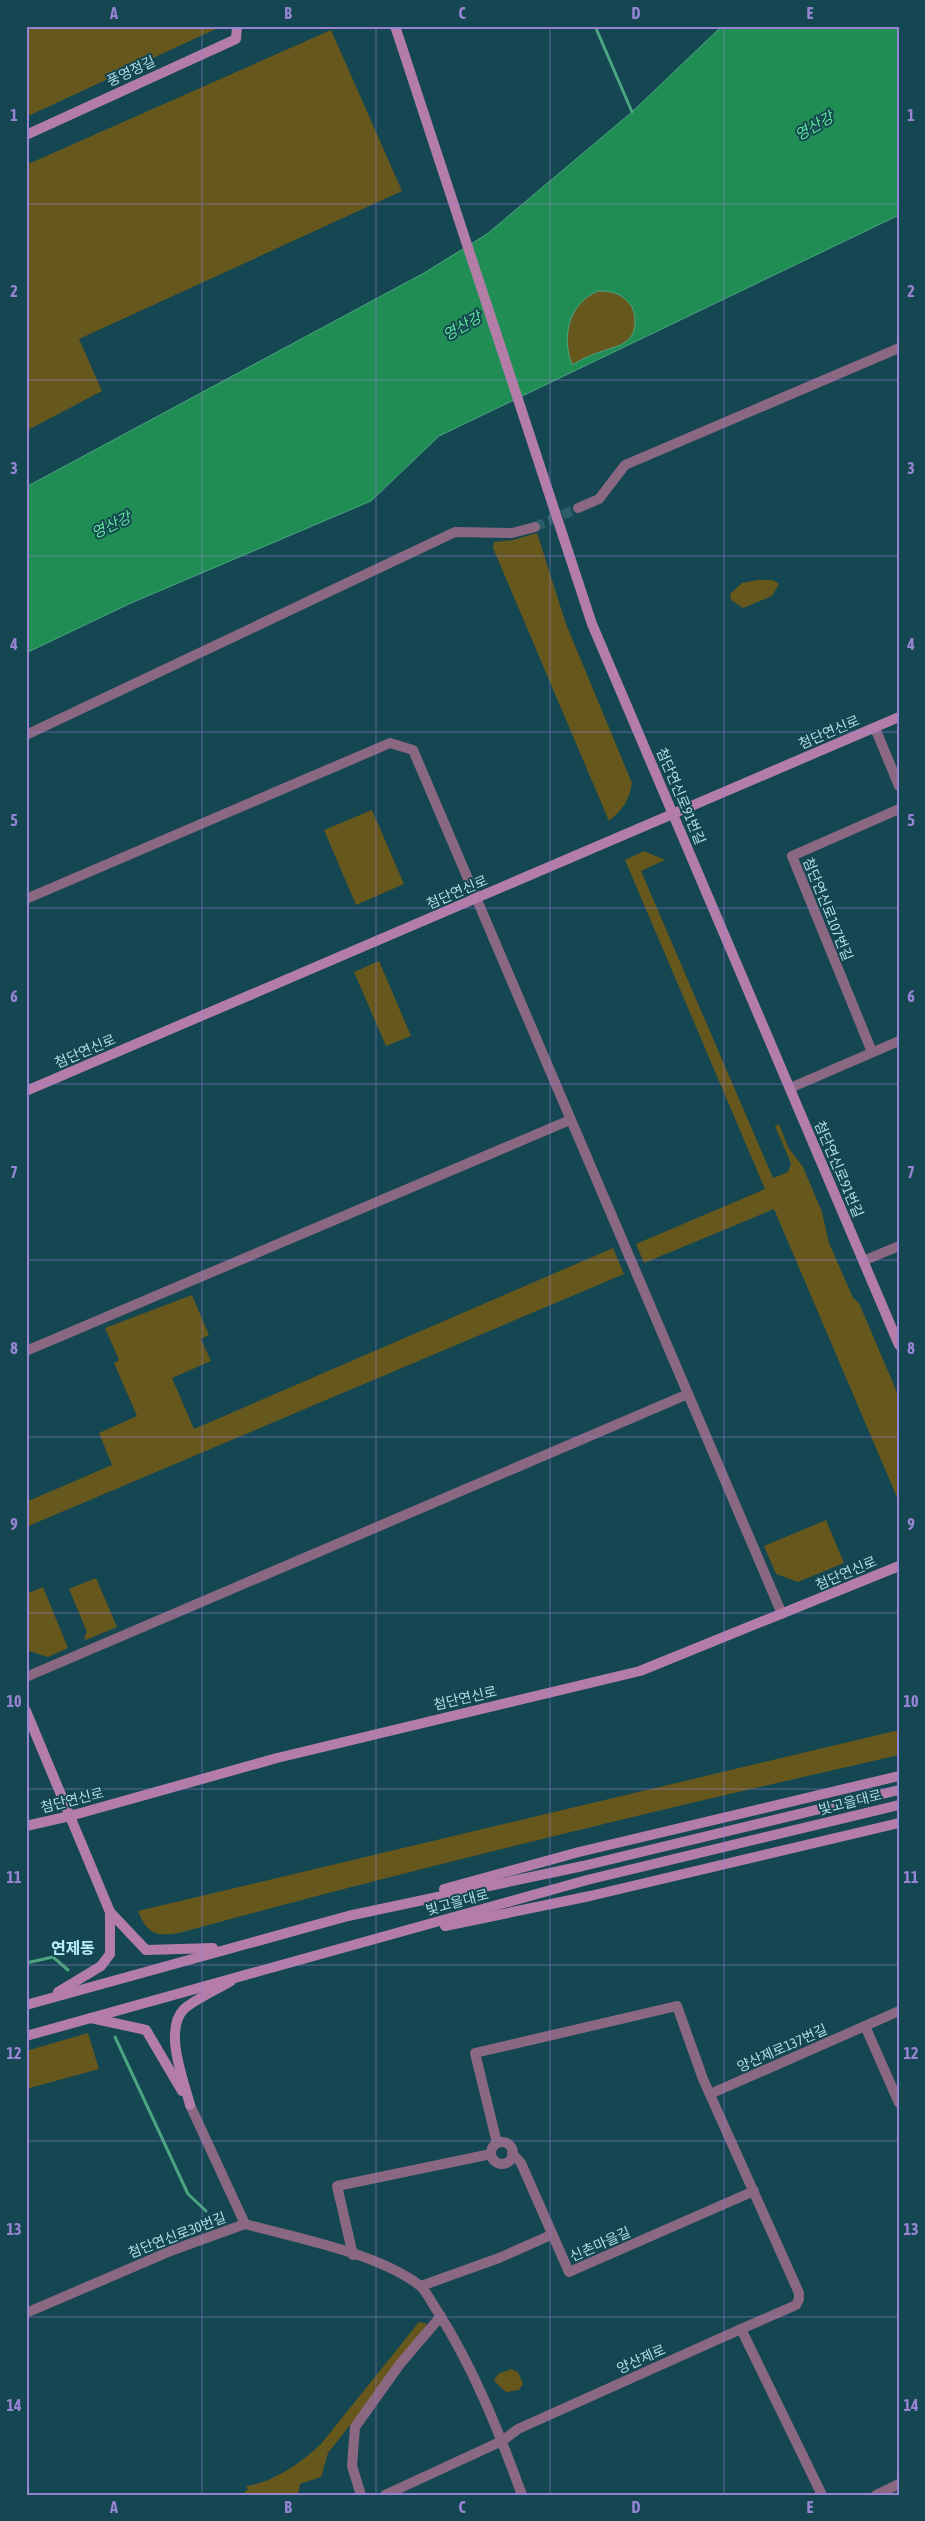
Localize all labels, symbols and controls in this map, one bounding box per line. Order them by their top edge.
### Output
text: A [109,4,118,22]
text: B [284,4,292,22]
text: C [458,4,466,22]
text: D [632,4,641,22]
text: E [807,4,814,22]
street label: 풍영정길 [104,53,158,89]
text: 1 [10,106,18,124]
text: 1 [907,106,915,124]
water label: 영산강 [792,107,838,144]
text: 2 [10,282,18,300]
text: 2 [907,282,915,300]
water label: 영산강 [440,307,486,344]
text: 3 [10,459,18,477]
text: 3 [907,459,915,477]
water label: 영산강 [89,508,135,541]
text: 4 [9,635,18,653]
text: 4 [906,635,915,653]
street label: 첨단연신로 [796,712,862,752]
street label: 첨단연신로91번길 [653,745,709,847]
text: 5 [10,811,18,829]
text: 5 [907,811,915,829]
street label: 첨단연신로107번길 [800,855,856,963]
street label: 첨단연신로 [424,872,490,912]
text: 6 [10,987,18,1005]
text: 6 [907,987,915,1005]
street label: 첨단연신로 [52,1031,118,1071]
street label: 첨단연신로91번길 [811,1118,867,1220]
text: 7 [10,1163,18,1181]
text: 7 [907,1163,915,1181]
text: 8 [10,1339,18,1357]
text: 8 [907,1339,915,1357]
text: 9 [10,1515,18,1533]
text: 9 [907,1515,915,1533]
street label: 첨단연신로 [813,1553,879,1593]
street label: 첨단연신로 [432,1683,498,1713]
text: 10 [6,1692,22,1710]
text: 10 [903,1692,919,1710]
street label: 첨단연신로 [39,1784,105,1816]
street label: 빛고을대로 [817,1786,883,1818]
text: 11 [6,1868,22,1886]
text: 11 [903,1868,919,1886]
street label: 빛고을대로 [424,1886,490,1918]
district label: 연제동 [51,1939,95,1957]
street label: 양산제로137번길 [734,2021,830,2075]
text: 12 [6,2044,22,2062]
text: 12 [903,2044,919,2062]
street label: 첨단연신로30번길 [126,2209,228,2261]
text: 13 [6,2220,22,2238]
text: 13 [903,2220,919,2238]
street label: 신촌마을길 [567,2224,633,2264]
street label: 양산제로 [614,2341,668,2377]
text: 14 [6,2396,22,2414]
text: 14 [903,2396,919,2414]
text: A [109,2498,118,2516]
text: B [284,2498,292,2516]
text: C [458,2498,466,2516]
text: D [632,2498,641,2516]
text: E [807,2498,814,2516]

